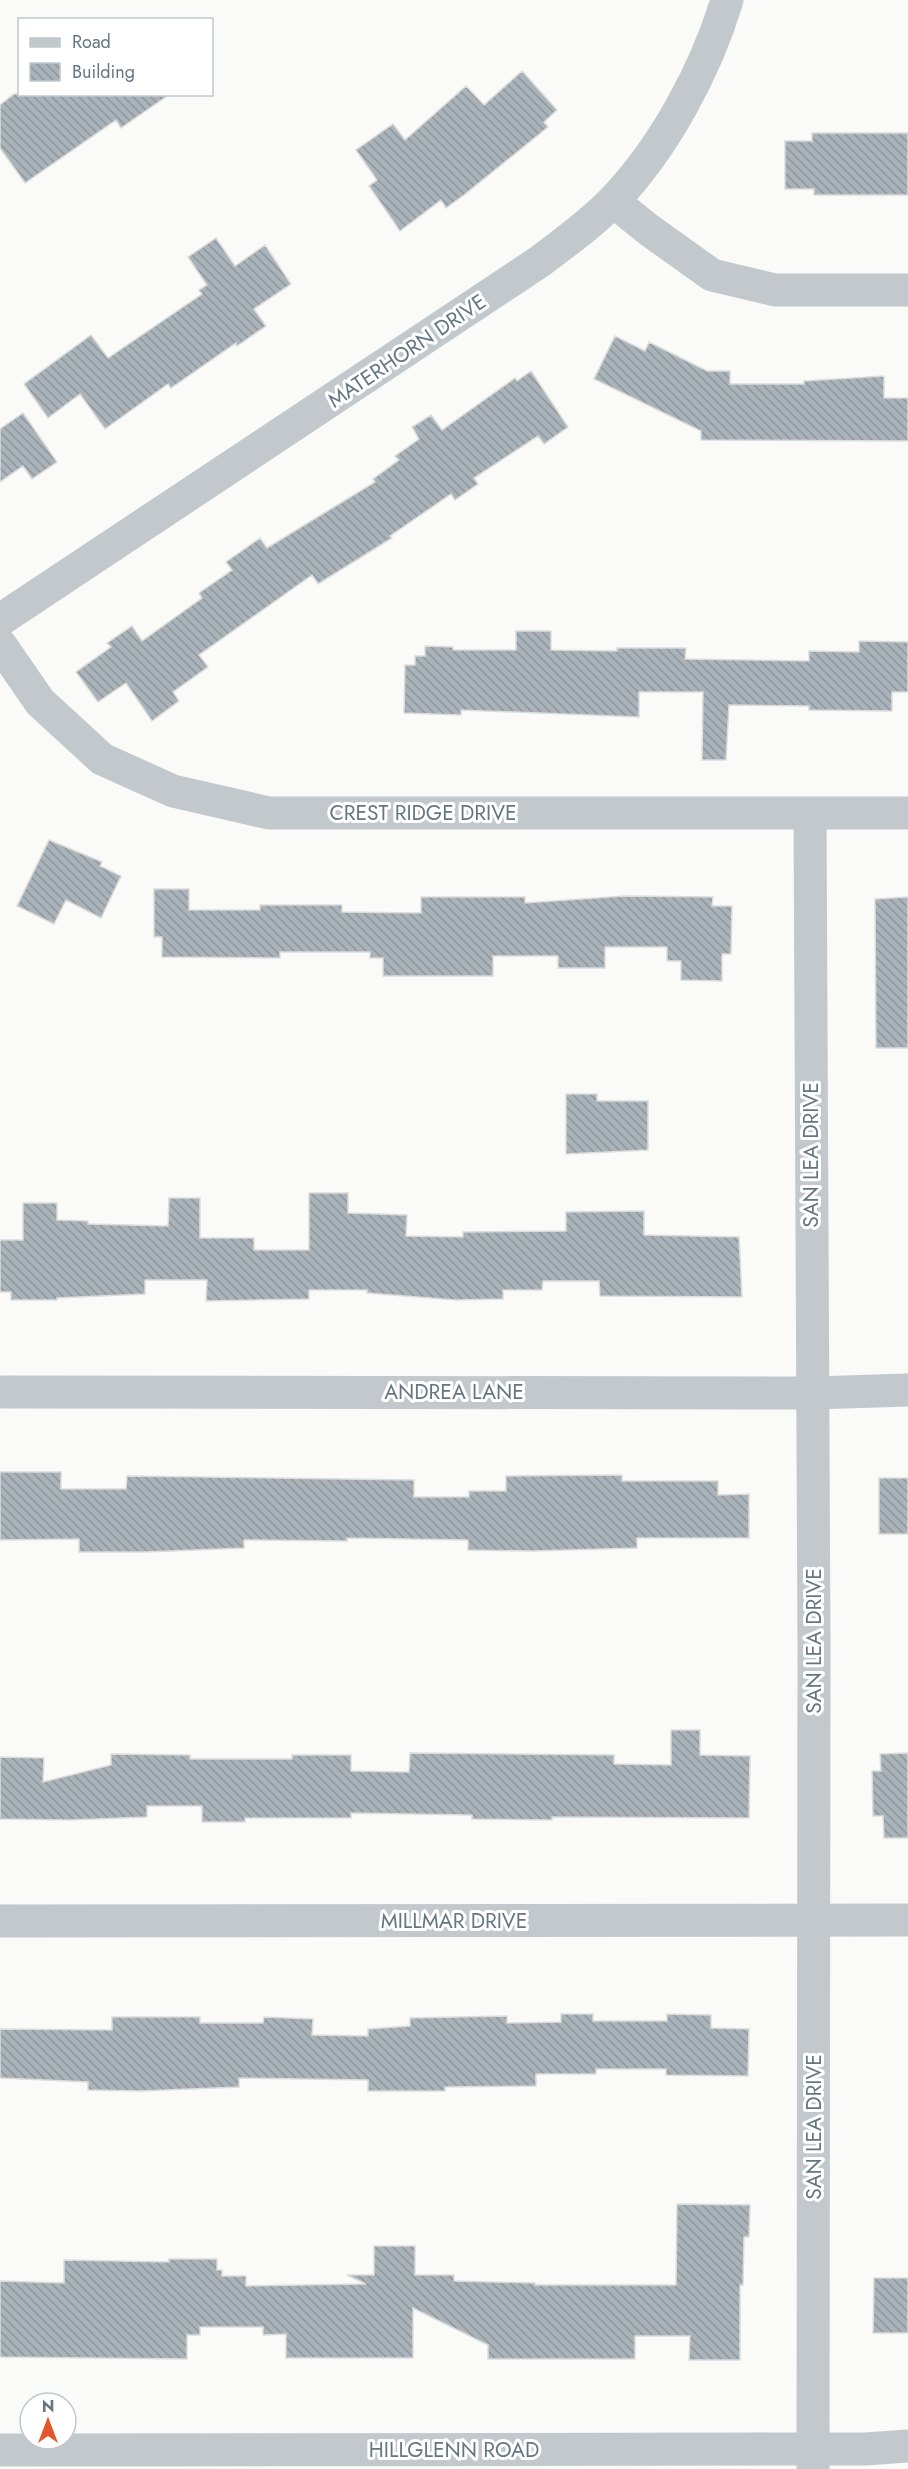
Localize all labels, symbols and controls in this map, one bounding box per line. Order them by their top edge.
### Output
legend [18,18,213,96]
text: Road [72,29,111,55]
text: Building [72,59,135,85]
street label: MATERHORN DRIVE [322,287,492,415]
street label: CREST RIDGE DRIVE [329,798,517,828]
street label: SAN LEA DRIVE [796,1082,826,1228]
street label: ANDREA LANE [384,1377,524,1407]
street label: SAN LEA DRIVE [799,1568,829,1714]
street label: MILLMAR DRIVE [381,1906,527,1936]
street label: SAN LEA DRIVE [799,2054,829,2200]
north arrow [18,2391,78,2451]
text: N [42,2395,54,2418]
street label: HILLGLENN ROAD [369,2435,539,2465]

